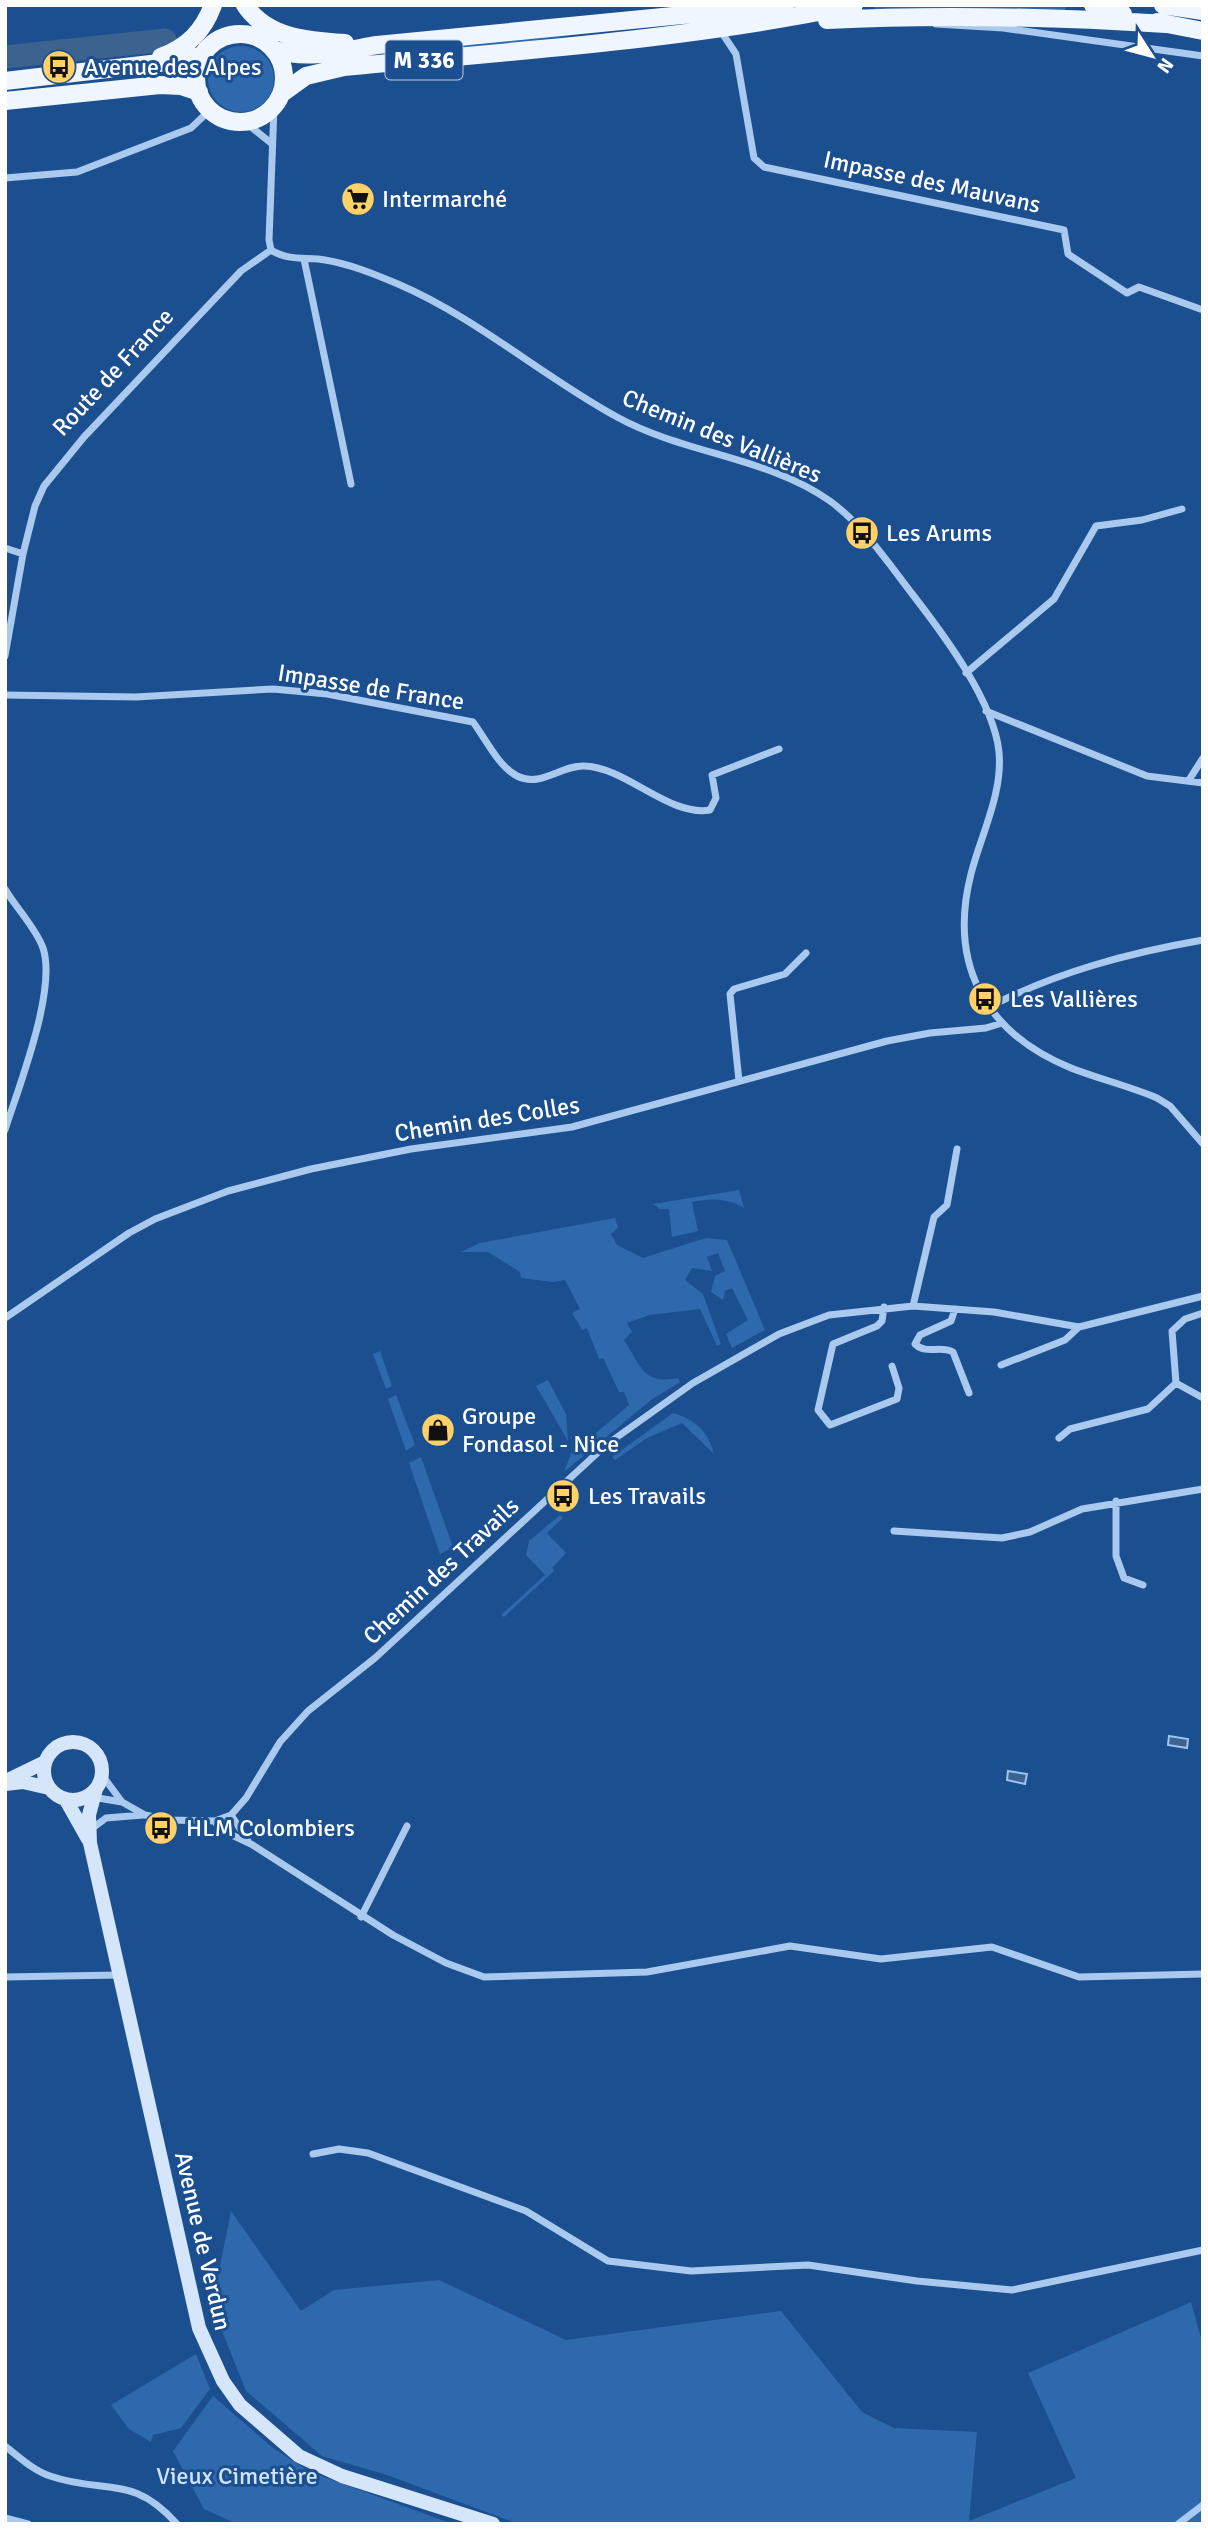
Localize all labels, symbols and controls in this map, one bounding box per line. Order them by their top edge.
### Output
north arrow [1117,21,1187,91]
road number: M 336 [386,40,462,80]
bus stop icon: Avenue des Alpes [40,48,78,86]
place label: Avenue des Alpes [84,52,262,82]
text: N [1151,53,1179,78]
street label: Impasse des Mauvans [821,144,1043,220]
supermarket icon: Intermarché [339,180,377,218]
place label: Intermarché [382,184,507,214]
street label: Route de France [46,302,180,442]
street label: Chemin des Vallières [618,382,826,490]
bus stop icon: Les Arums [843,514,881,552]
place label: Les Arums [886,518,992,548]
street label: Impasse de France [276,657,466,717]
bus stop icon: Les Vallières [966,980,1004,1018]
place label: Les Vallières [1010,984,1138,1014]
street label: Chemin des Colles [392,1090,582,1148]
place label: Groupe Fondasol - Nice [462,1401,619,1459]
shop icon: Groupe Fondasol - Nice [419,1411,457,1449]
bus stop icon: Les Travails [544,1477,582,1515]
place label: Les Travails [588,1481,706,1511]
street label: Chemin des Travails [357,1491,525,1651]
bus stop icon: HLM Colombiers [142,1809,180,1847]
place label: HLM Colombiers [186,1813,355,1843]
street label: Avenue de Verdun [168,2149,238,2333]
park label: Vieux Cimetière [156,2461,318,2491]

